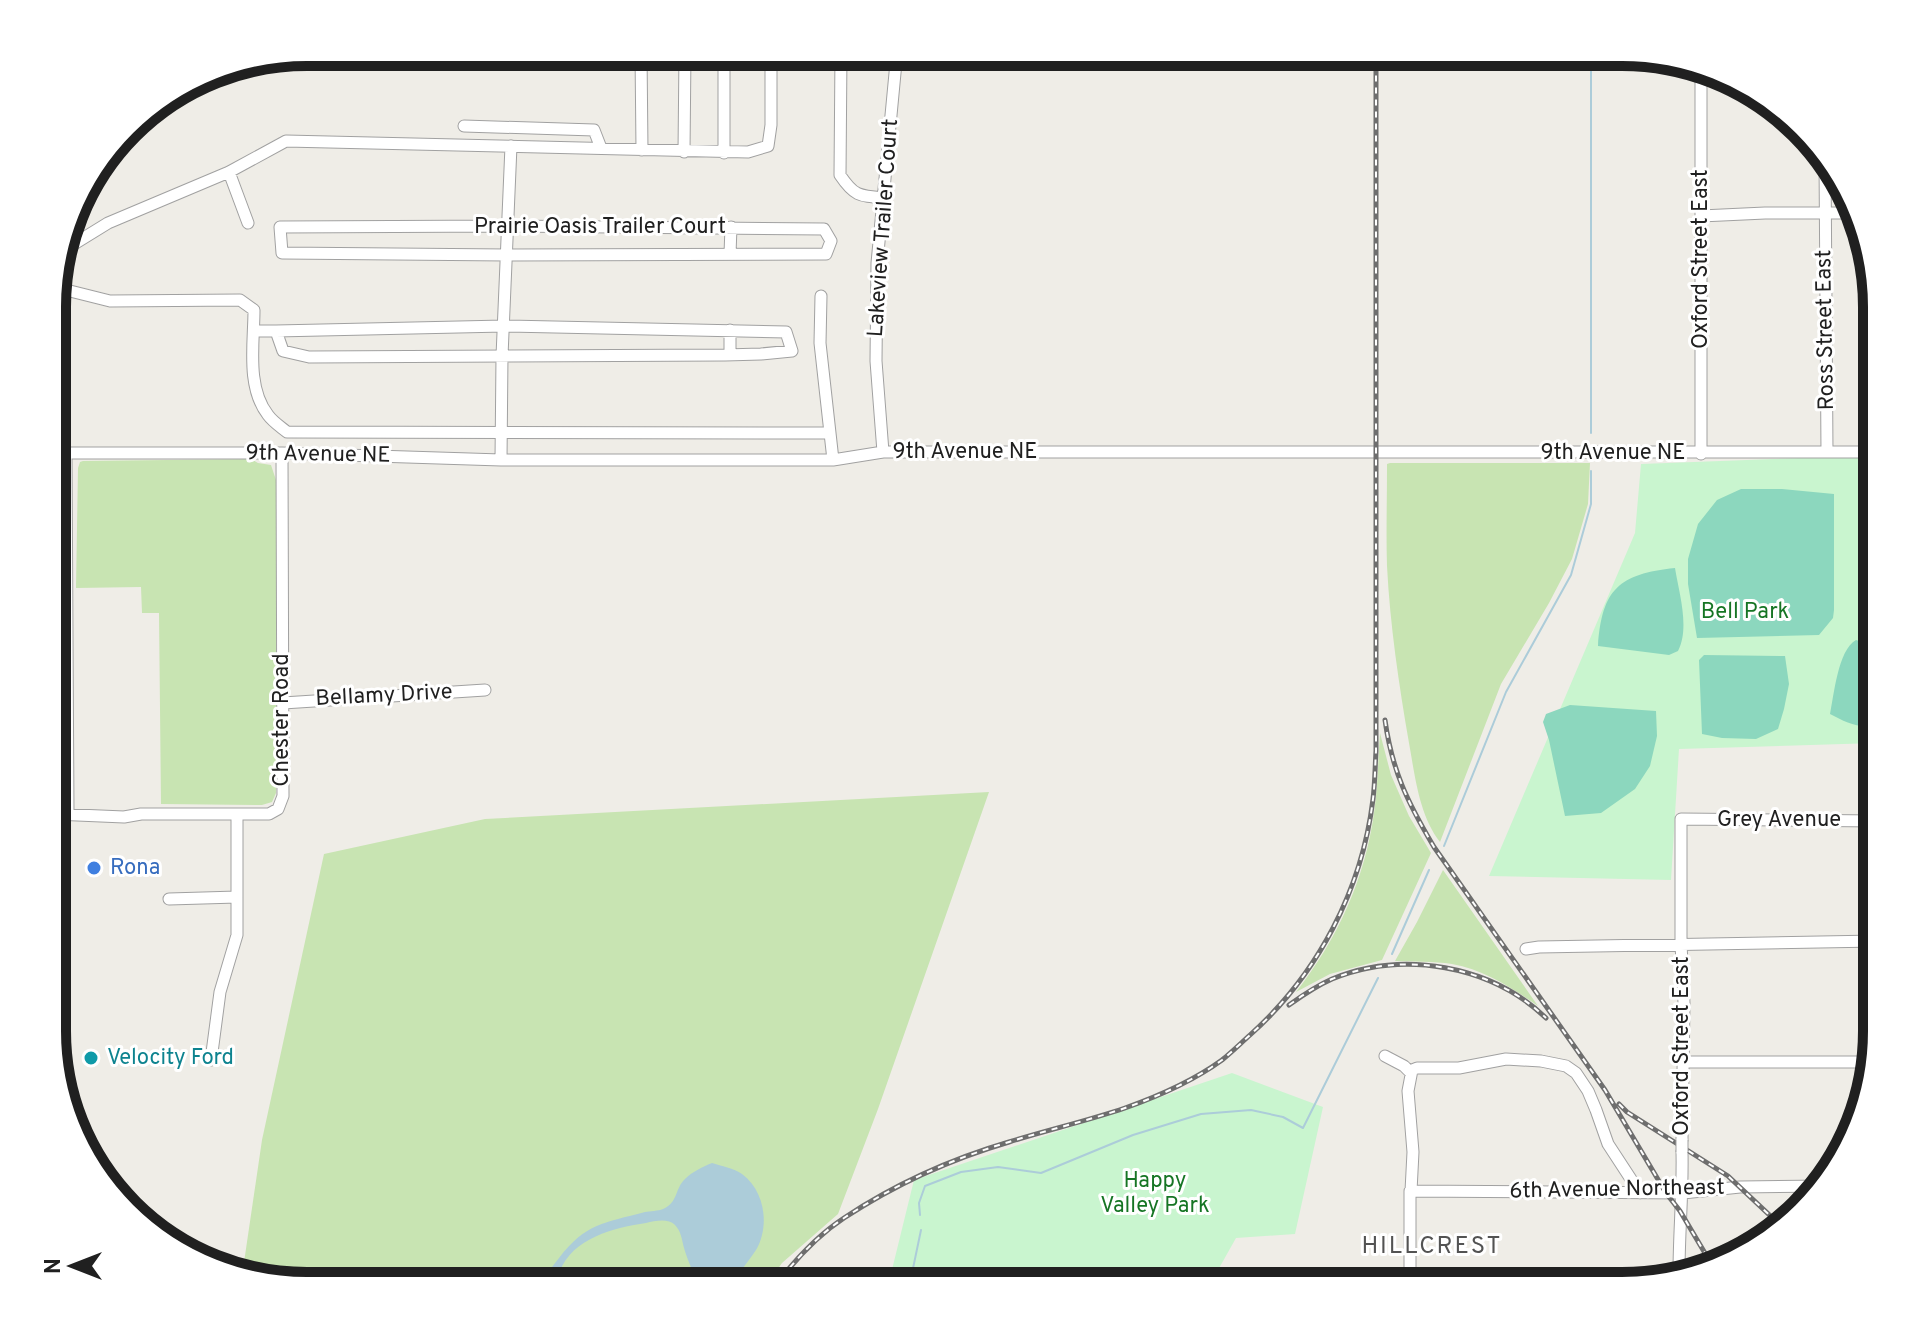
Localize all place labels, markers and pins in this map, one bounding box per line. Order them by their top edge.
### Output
place label: Rona [110,855,160,882]
marker: Rona [85,859,103,877]
place label: Velocity Ford [107,1045,234,1072]
marker: Velocity Ford [82,1049,100,1067]

